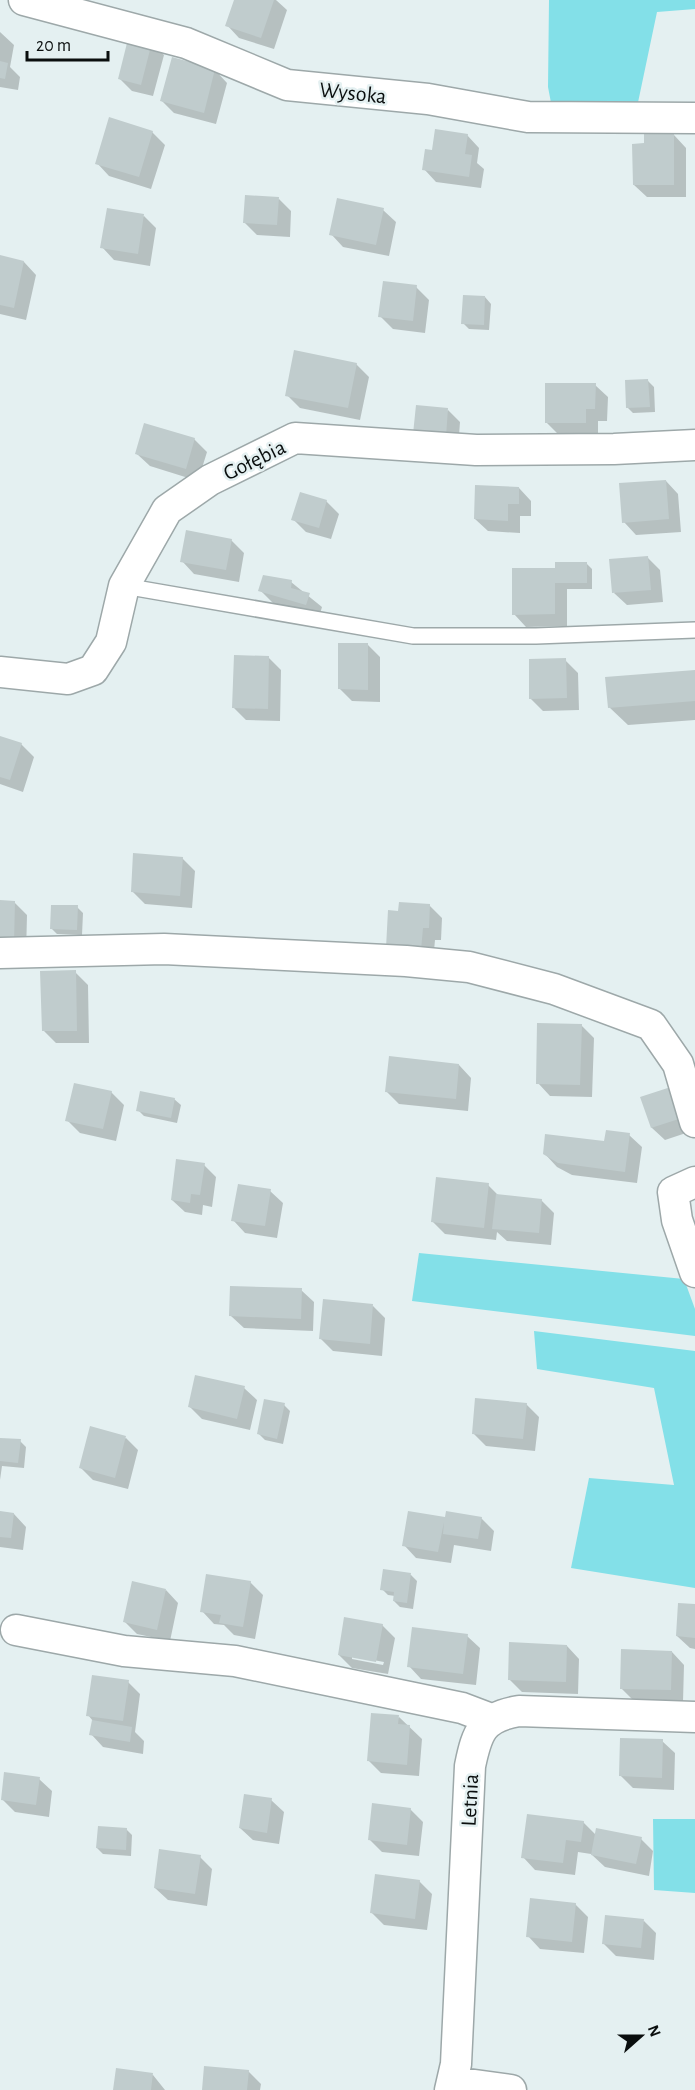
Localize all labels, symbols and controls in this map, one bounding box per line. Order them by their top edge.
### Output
scale bar [27,24,108,62]
text: 20 m [36,37,71,55]
street label: Wysoka [318,79,387,107]
street label: Gołębia [220,435,289,484]
street label: Letnia [458,1773,482,1827]
north arrow [611,2006,671,2066]
text: N [645,2023,664,2039]

